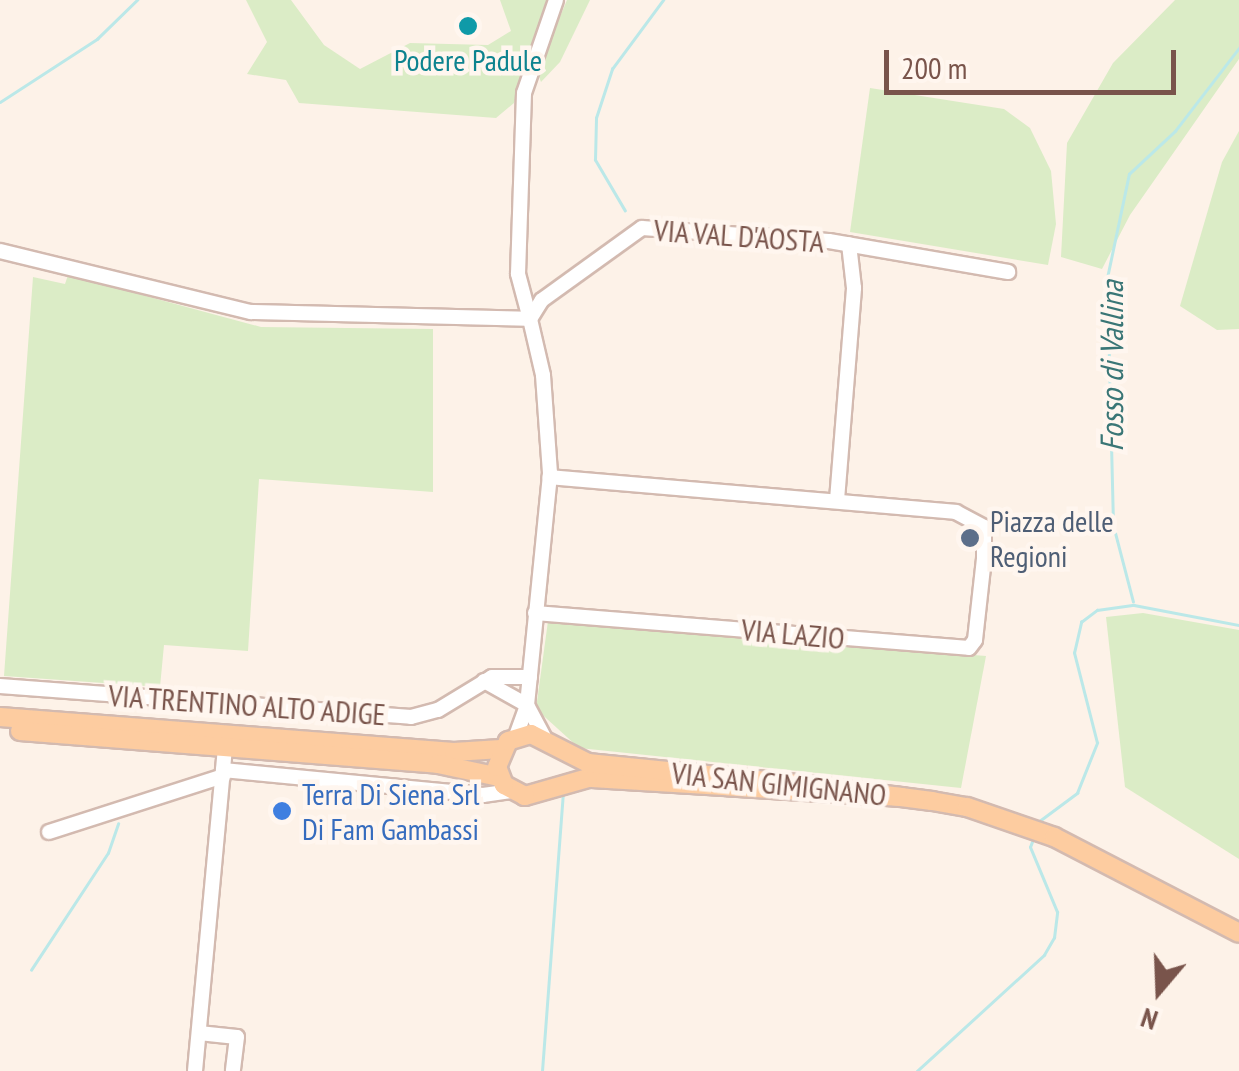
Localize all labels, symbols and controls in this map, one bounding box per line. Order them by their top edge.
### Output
marker: Podere Padule [457,15,479,37]
scale bar [889,30,1182,92]
place label: Podere Padule [394,42,542,78]
text: 200 m [901,48,967,87]
street label: VIA VAL D'AOSTA [651,212,827,260]
water label: Fosso di Vallina [1092,280,1130,452]
place label: Piazza delle Regioni [990,503,1114,574]
marker: Piazza delle Regioni [959,527,981,549]
street label: VIA LAZIO [739,612,847,656]
street label: VIA TRENTINO ALTO ADIGE [106,677,388,733]
street label: VIA SAN GIMIGNANO [669,755,889,813]
place label: Terra Di Siena Srl Di Fam Gambassi [302,776,479,846]
marker: Terra Di Siena Srl Di Fam Gambassi [271,800,293,822]
north arrow [1109,941,1209,1041]
text: N [1136,1000,1162,1040]

